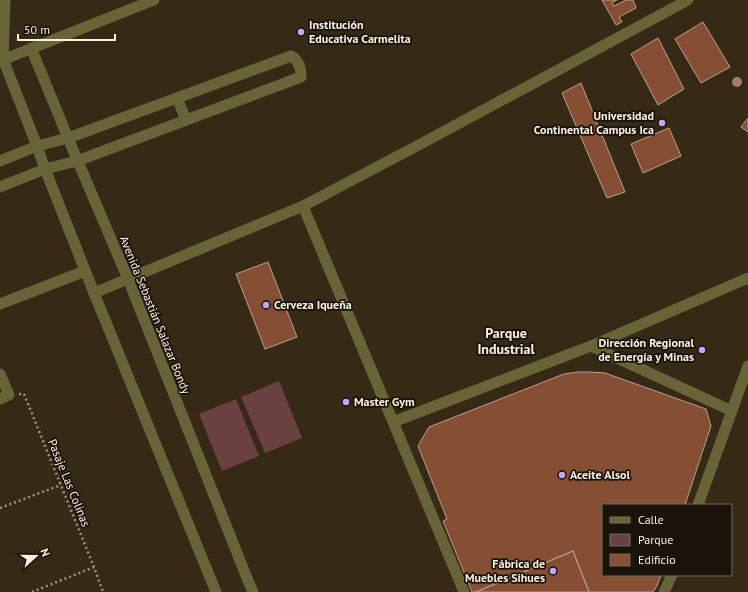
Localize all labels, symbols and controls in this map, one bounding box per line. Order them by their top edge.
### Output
scale bar [18,16,115,42]
place label: Institución Educativa Carmelita [309,17,411,46]
text: 50 m [24,22,50,37]
marker: Institución Educativa Carmelita [296,27,306,37]
place label: Universidad Continental Campus Ica [534,108,654,137]
marker: Universidad Continental Campus Ica [657,118,667,128]
street label: Avenida Sebastián Salazar Bondy [117,234,194,396]
place label: Cerveza Iqueña [274,297,352,312]
marker: Cerveza Iqueña [261,300,271,310]
district label: Parque Industrial [477,324,535,358]
place label: Dirección Regional de Energía y Minas [598,335,694,364]
marker: Dirección Regional de Energía y Minas [697,345,707,355]
place label: Master Gym [354,394,415,409]
marker: Master Gym [341,397,351,407]
street label: Pasaje Las Colinas [45,437,94,529]
place label: Aceite Alsol [570,467,630,482]
marker: Aceite Alsol [557,470,567,480]
legend [602,504,732,576]
text: Calle [638,512,664,527]
text: Parque [638,532,673,547]
north arrow [16,536,56,576]
text: N [38,547,53,558]
text: Edificio [638,552,676,567]
place label: Fábrica de Muebles Sihues [465,556,545,585]
marker: Fábrica de Muebles Sihues [548,566,558,576]

